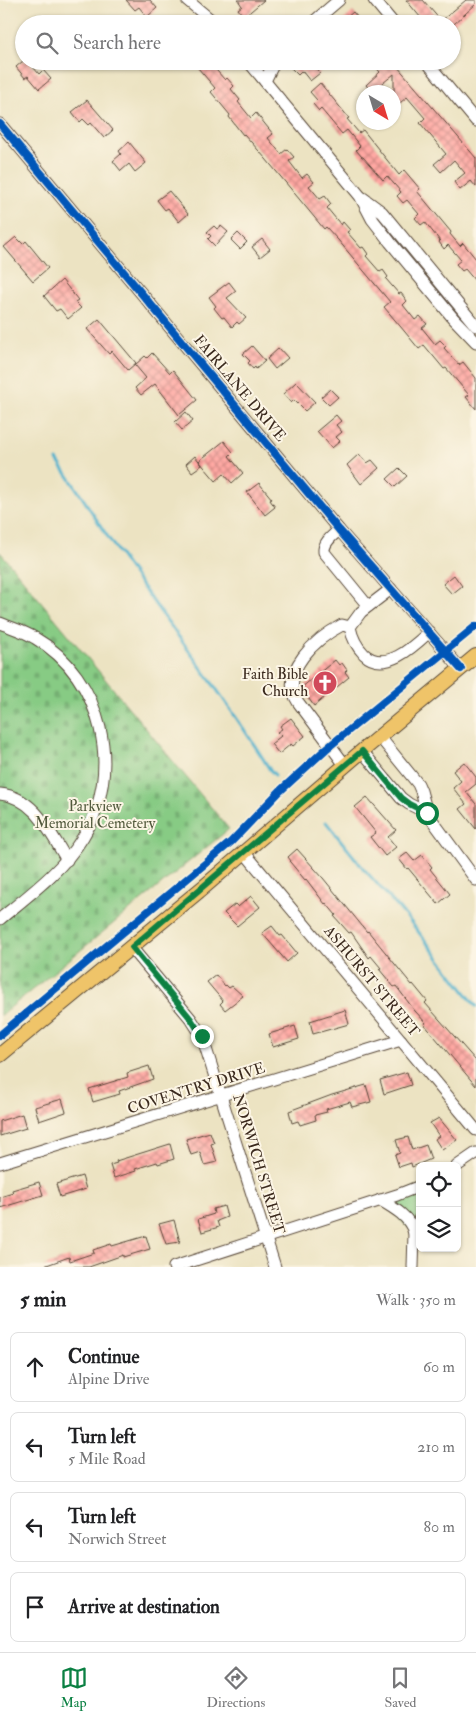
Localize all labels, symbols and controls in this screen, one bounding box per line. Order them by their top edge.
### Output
search box [15,15,461,70]
icon: search [33,29,61,57]
text: Search here [73,31,161,55]
north arrow [356,85,401,130]
street label: FAIRLANE DRIVE [189,331,290,446]
place label: Faith Bible Church [242,665,308,701]
church icon: Faith Bible Church [312,670,338,696]
park label: Parkview Memorial Cemetery [35,797,156,833]
route start [416,802,439,825]
street label: ASHURST STREET [319,921,424,1041]
route end [191,1025,214,1048]
street label: COVENTRY DRIVE [125,1058,267,1118]
street label: NORWICH STREET [228,1092,289,1237]
map controls [416,1162,461,1252]
button: locate [416,1162,461,1207]
button: layers [416,1207,461,1252]
text: 5 min [20,1286,66,1313]
text: Walk · 350 m [376,1290,456,1310]
text: Continue [68,1345,139,1369]
icon: ahead [21,1353,49,1381]
text: 60 m [423,1357,455,1377]
text: Alpine Drive [68,1369,149,1389]
text: Turn left [68,1425,136,1449]
icon: left [21,1433,49,1461]
text: 210 m [417,1437,455,1457]
text: 5 Mile Road [68,1449,146,1469]
text: Turn left [68,1505,136,1529]
icon: left [21,1513,49,1541]
text: 80 m [424,1517,455,1537]
text: Norwich Street [68,1529,166,1549]
icon: arrive [21,1593,49,1621]
text: Arrive at destination [68,1595,220,1619]
tab: Map [60,1664,88,1711]
tab: Directions [207,1664,265,1711]
tab: Saved [384,1664,416,1711]

